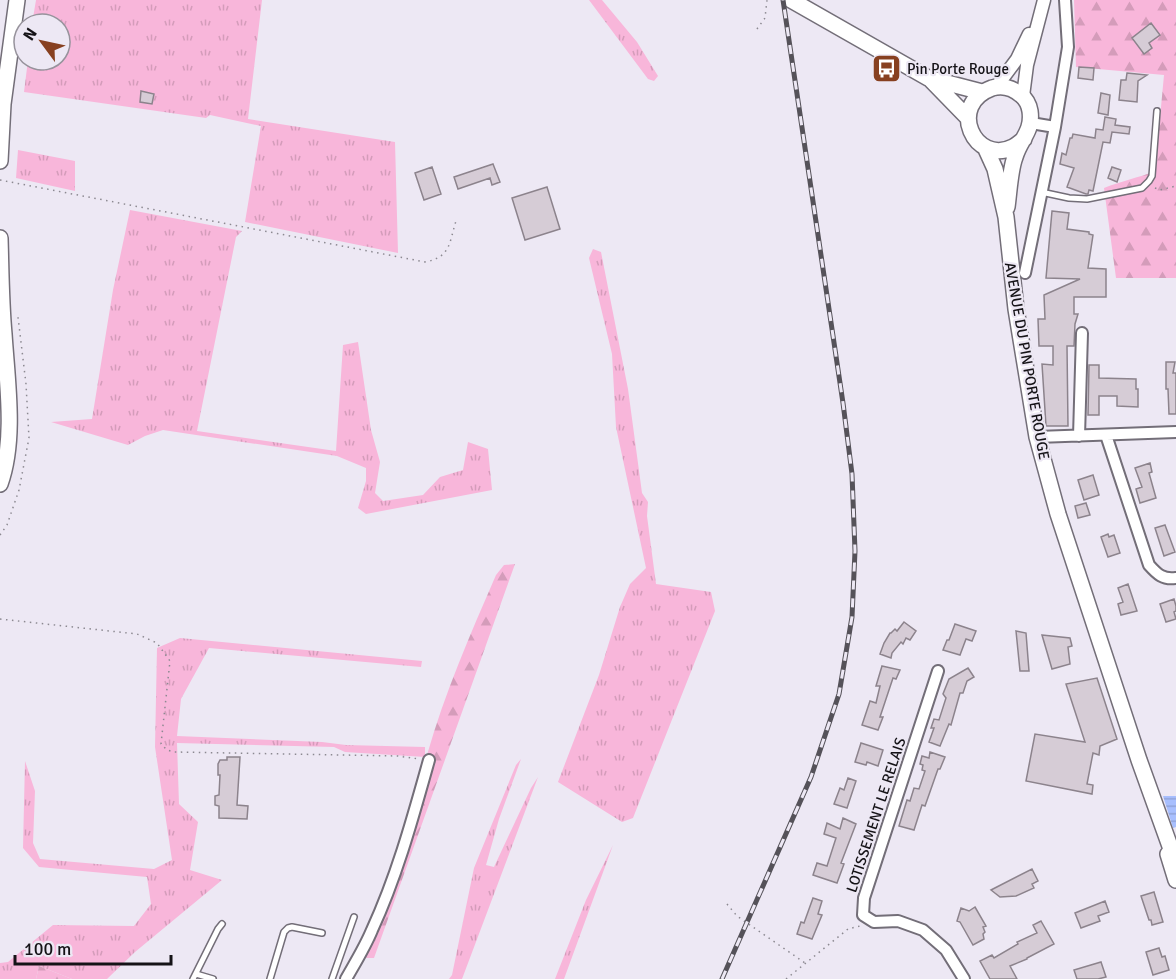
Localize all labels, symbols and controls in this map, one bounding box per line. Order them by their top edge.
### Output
north arrow [12,12,72,72]
text: N [19,24,42,44]
bus stop icon: Pin Porte Rouge [870,53,902,85]
place label: Pin Porte Rouge [907,60,1009,78]
street label: AVENUE DU PIN PORTE ROUGE [1001,261,1053,461]
street label: LOTISSEMENT LE RELAIS [842,735,910,895]
scale bar [15,928,171,966]
text: 100 m [24,938,71,960]

